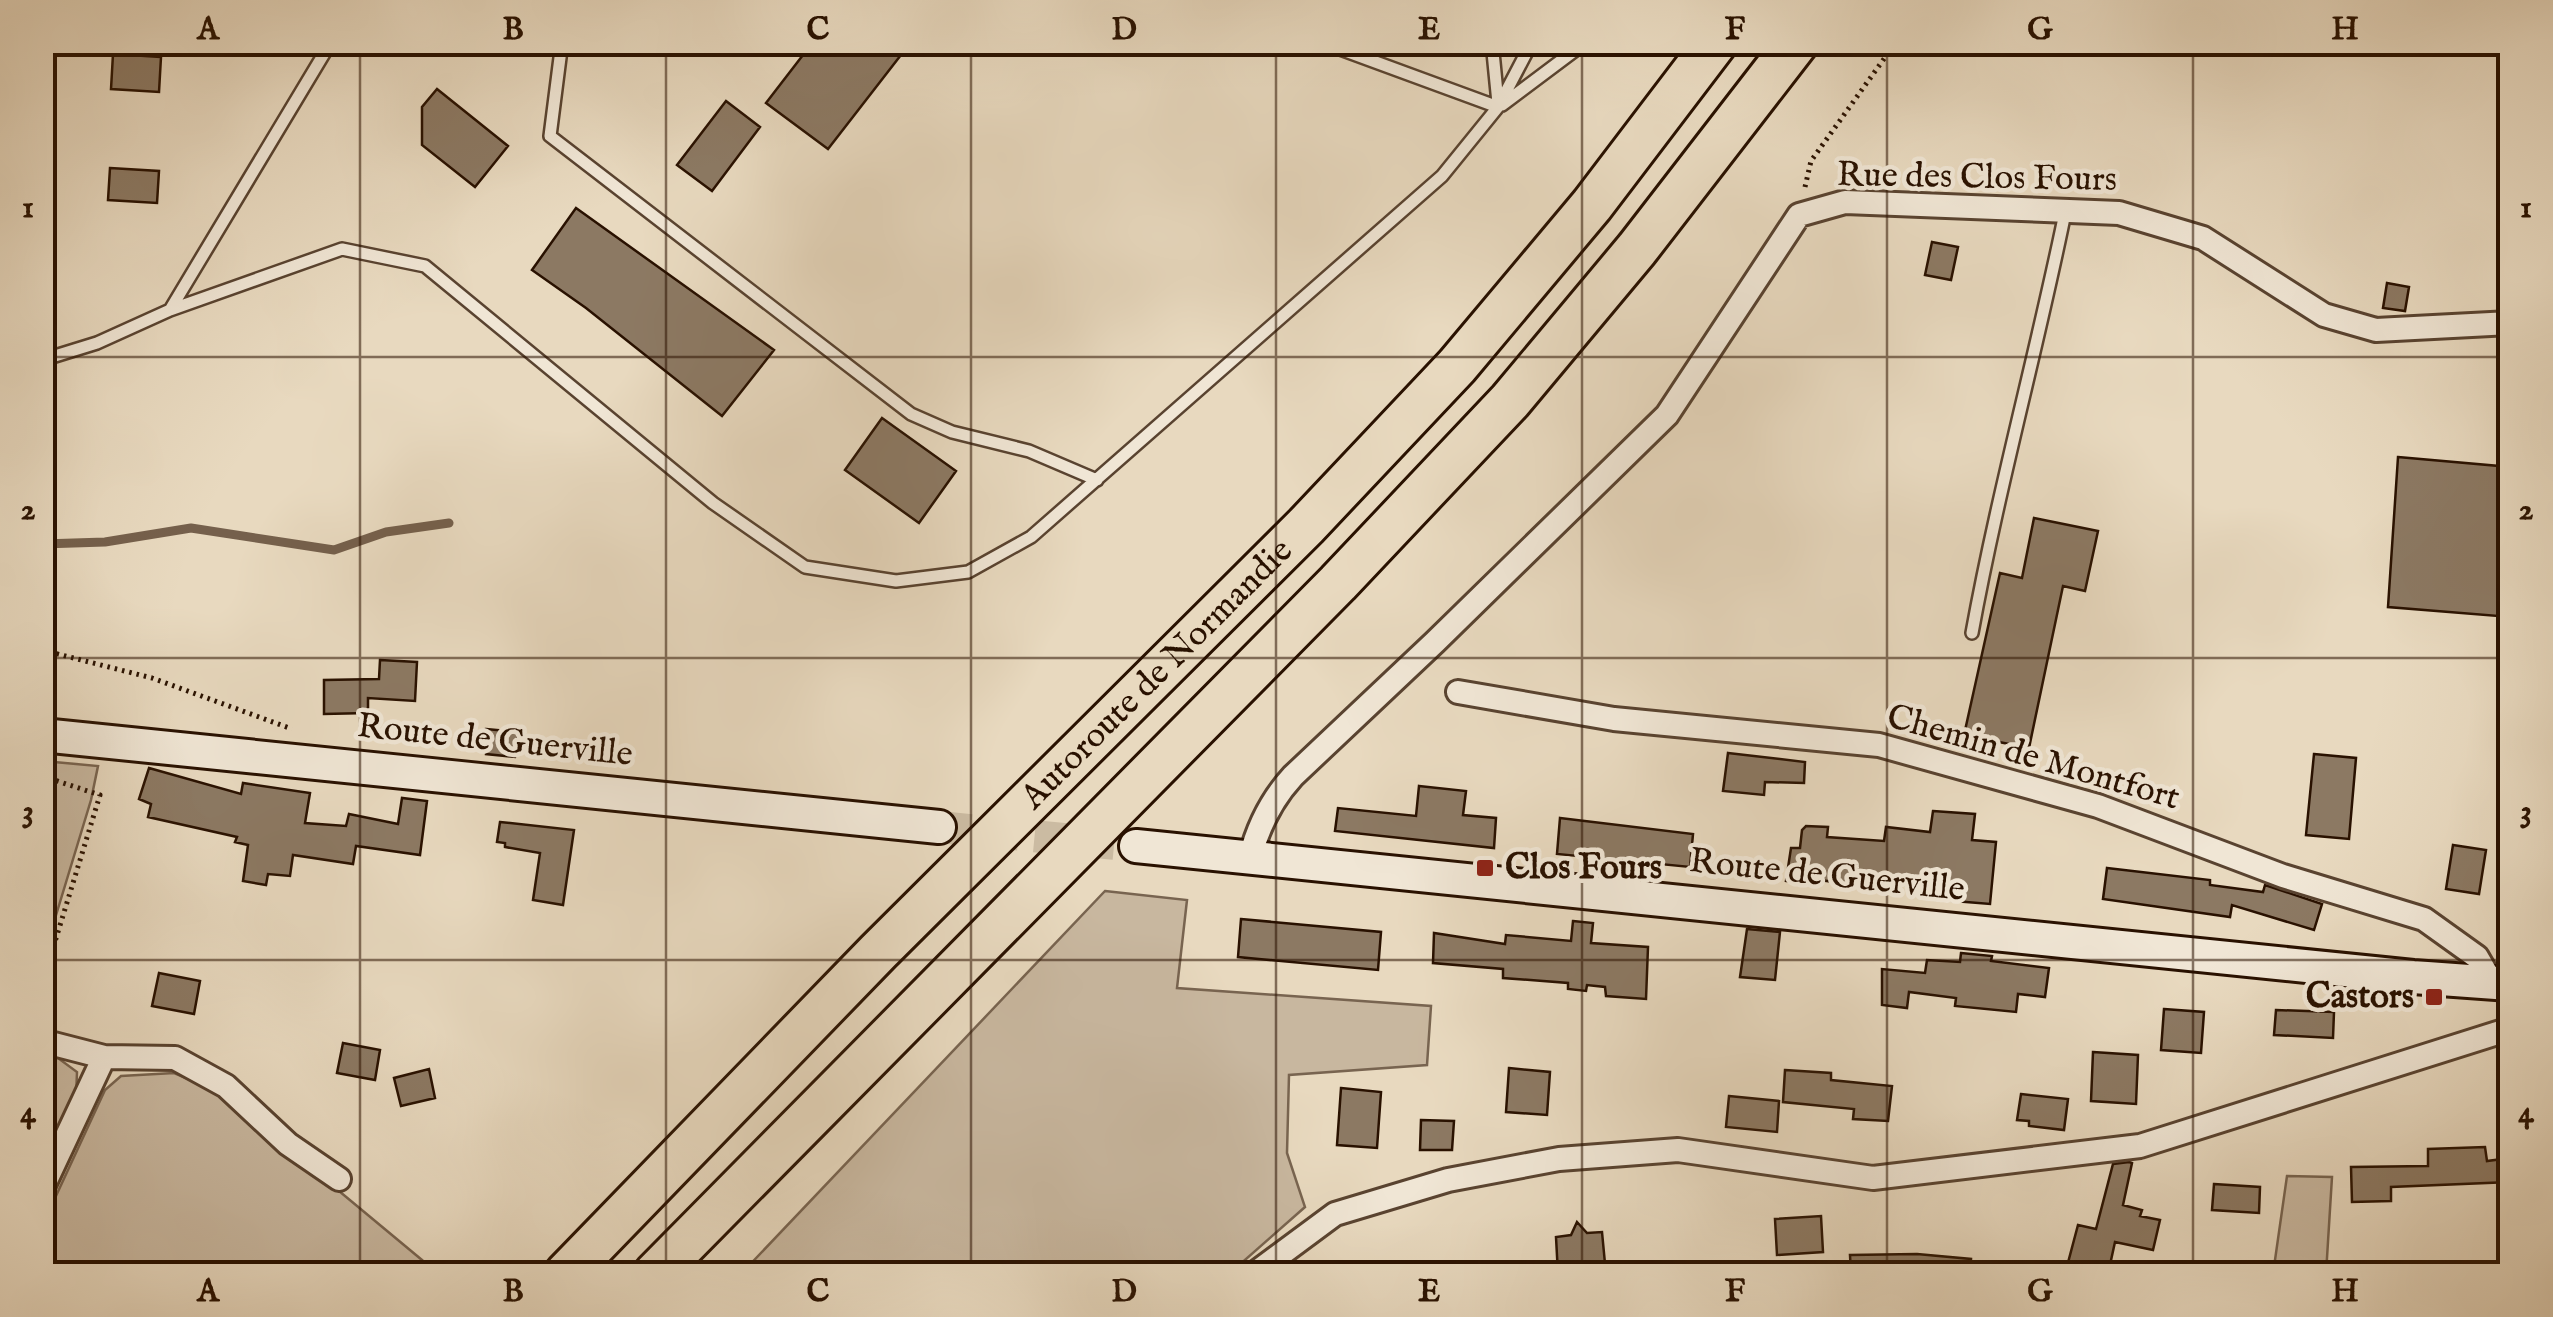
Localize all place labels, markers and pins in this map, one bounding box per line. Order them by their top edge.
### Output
place label: Clos Fours [1505,846,1662,891]
marker: Clos Fours [1474,857,1496,879]
place label: Castors [2306,975,2414,1020]
marker: Castors [2423,986,2445,1008]

